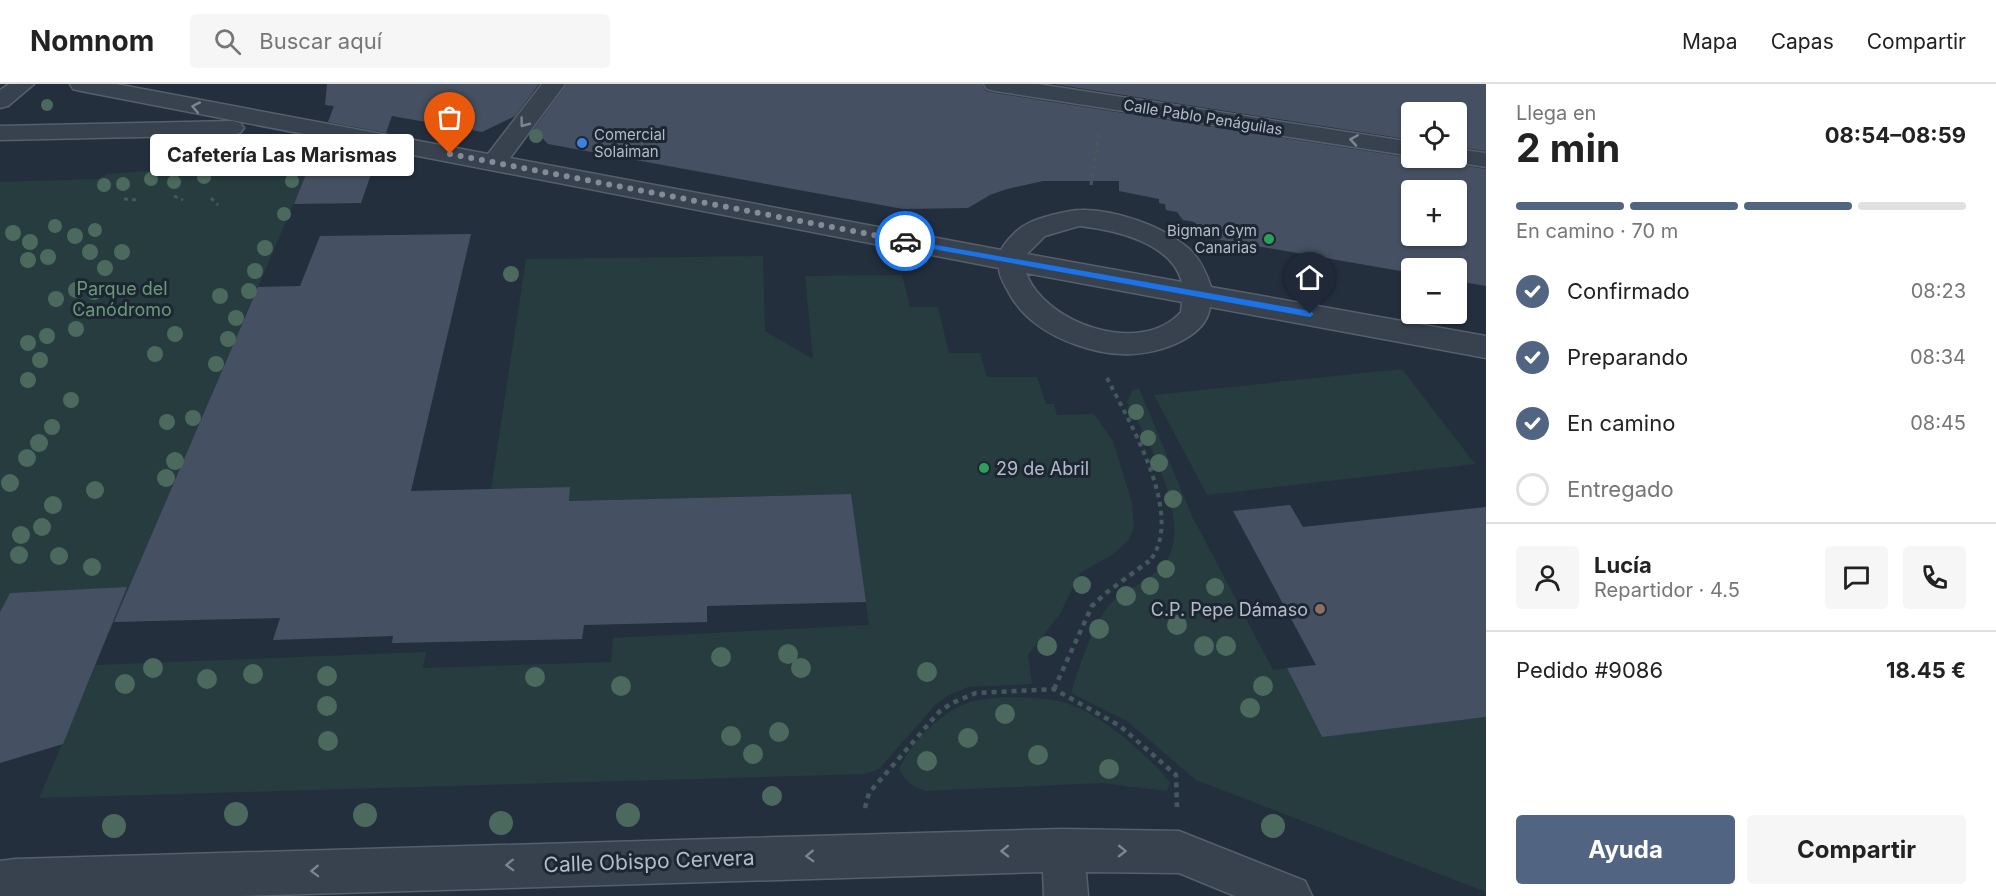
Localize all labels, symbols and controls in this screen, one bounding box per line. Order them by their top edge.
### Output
search box [190,14,610,68]
text: Nomnom [30,24,154,58]
icon: search [211,25,244,58]
text: Buscar aquí [259,28,382,54]
text: Mapa [1682,29,1738,54]
text: Capas [1771,29,1834,54]
text: Compartir [1867,29,1966,54]
pin [424,92,475,154]
street label: Calle Pablo Penáguilas [1122,95,1284,139]
one-way arrow [191,101,201,114]
icon: bag [433,101,466,134]
text: Llega en [1516,101,1596,125]
map controls [1401,102,1467,324]
button: locate [1401,102,1467,168]
one-way arrow [521,116,532,127]
text: 08:54–08:59 [1825,122,1966,148]
text: 2 min [1516,124,1620,171]
place label: Comercial Solaiman [594,125,666,161]
callout: Cafetería Las Marismas [150,133,414,175]
one-way arrow [1349,134,1359,147]
marker: Comercial Solaiman [575,136,589,150]
text: Cafetería Las Marismas [167,143,397,167]
button: + [1401,180,1467,246]
courier [875,211,935,271]
text: En camino · 70 m [1516,219,1678,243]
place label: Bigman Gym Canarias [1167,221,1257,257]
icon: car [889,225,922,258]
marker: Bigman Gym Canarias [1262,232,1276,246]
pin [1284,252,1335,314]
button: − [1401,258,1467,324]
icon: home [1293,261,1326,294]
icon: check [1516,275,1549,308]
park label: Parque del Canódromo [72,278,172,320]
text: Confirmado [1567,278,1690,304]
text: 08:23 [1911,279,1966,303]
icon: check [1516,341,1549,374]
text: Preparando [1567,344,1688,370]
text: 08:34 [1910,345,1966,369]
icon: check [1516,407,1549,440]
text: En camino [1567,410,1675,436]
text: 08:45 [1910,411,1966,435]
place label: 29 de Abril [996,458,1089,479]
marker: 29 de Abril [977,461,991,475]
text: Entregado [1567,476,1674,502]
button: person [1516,546,1579,609]
button: chat [1825,546,1888,609]
button: phone [1903,546,1966,609]
text: Lucía [1594,552,1652,578]
text: Repartidor · 4.5 [1594,578,1740,602]
place label: C.P. Pepe Dámaso [1151,599,1308,620]
marker: C.P. Pepe Dámaso [1313,602,1327,616]
text: Pedido #9086 [1516,657,1663,683]
text: 18.45 € [1886,657,1966,683]
button: Ayuda [1516,815,1735,884]
button: Compartir [1747,815,1966,884]
street label: Calle Obispo Cervera [543,845,755,877]
one-way arrow [1000,845,1009,857]
one-way arrow [1117,845,1126,857]
one-way arrow [805,850,814,862]
one-way arrow [505,859,514,872]
one-way arrow [310,865,319,878]

